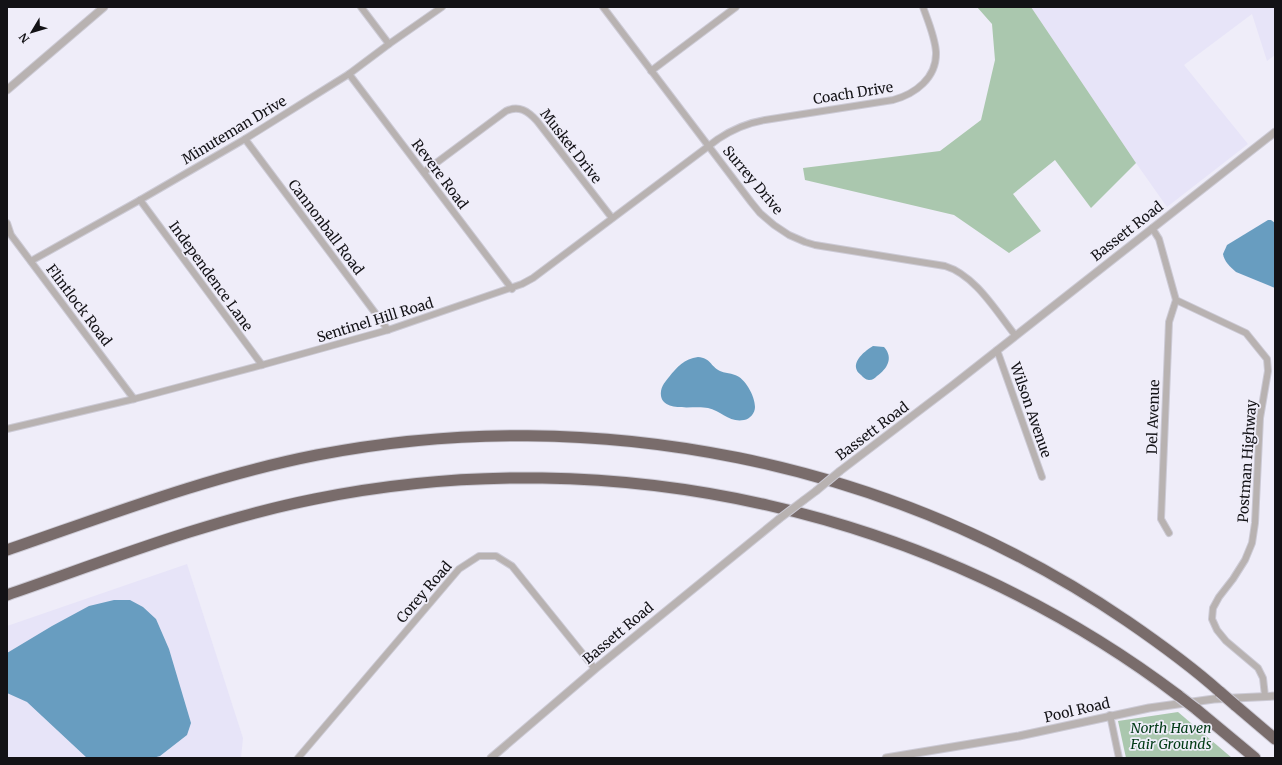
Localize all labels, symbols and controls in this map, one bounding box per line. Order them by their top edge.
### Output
north arrow [12,12,52,52]
text: N [16,30,32,46]
street label: Coach Drive [812,78,894,108]
street label: Minuteman Drive [178,92,290,168]
street label: Musket Drive [536,105,606,187]
street label: Revere Road [408,136,472,213]
street label: Surrey Drive [719,142,787,218]
street label: Cannonball Road [284,176,368,279]
street label: Bassett Road [1087,197,1167,265]
street label: Independence Lane [165,217,257,335]
street label: Flintlock Road [42,260,116,350]
street label: Sentinel Hill Road [315,294,436,346]
street label: Wilson Avenue [1006,359,1056,460]
street label: Del Avenue [1143,379,1163,455]
street label: Bassett Road [832,397,912,464]
street label: Postman Highway [1234,398,1260,523]
street label: Corey Road [392,557,456,627]
street label: Bassett Road [579,598,657,668]
street label: Pool Road [1042,694,1112,726]
park label: North Haven Fair Grounds [1129,719,1212,753]

